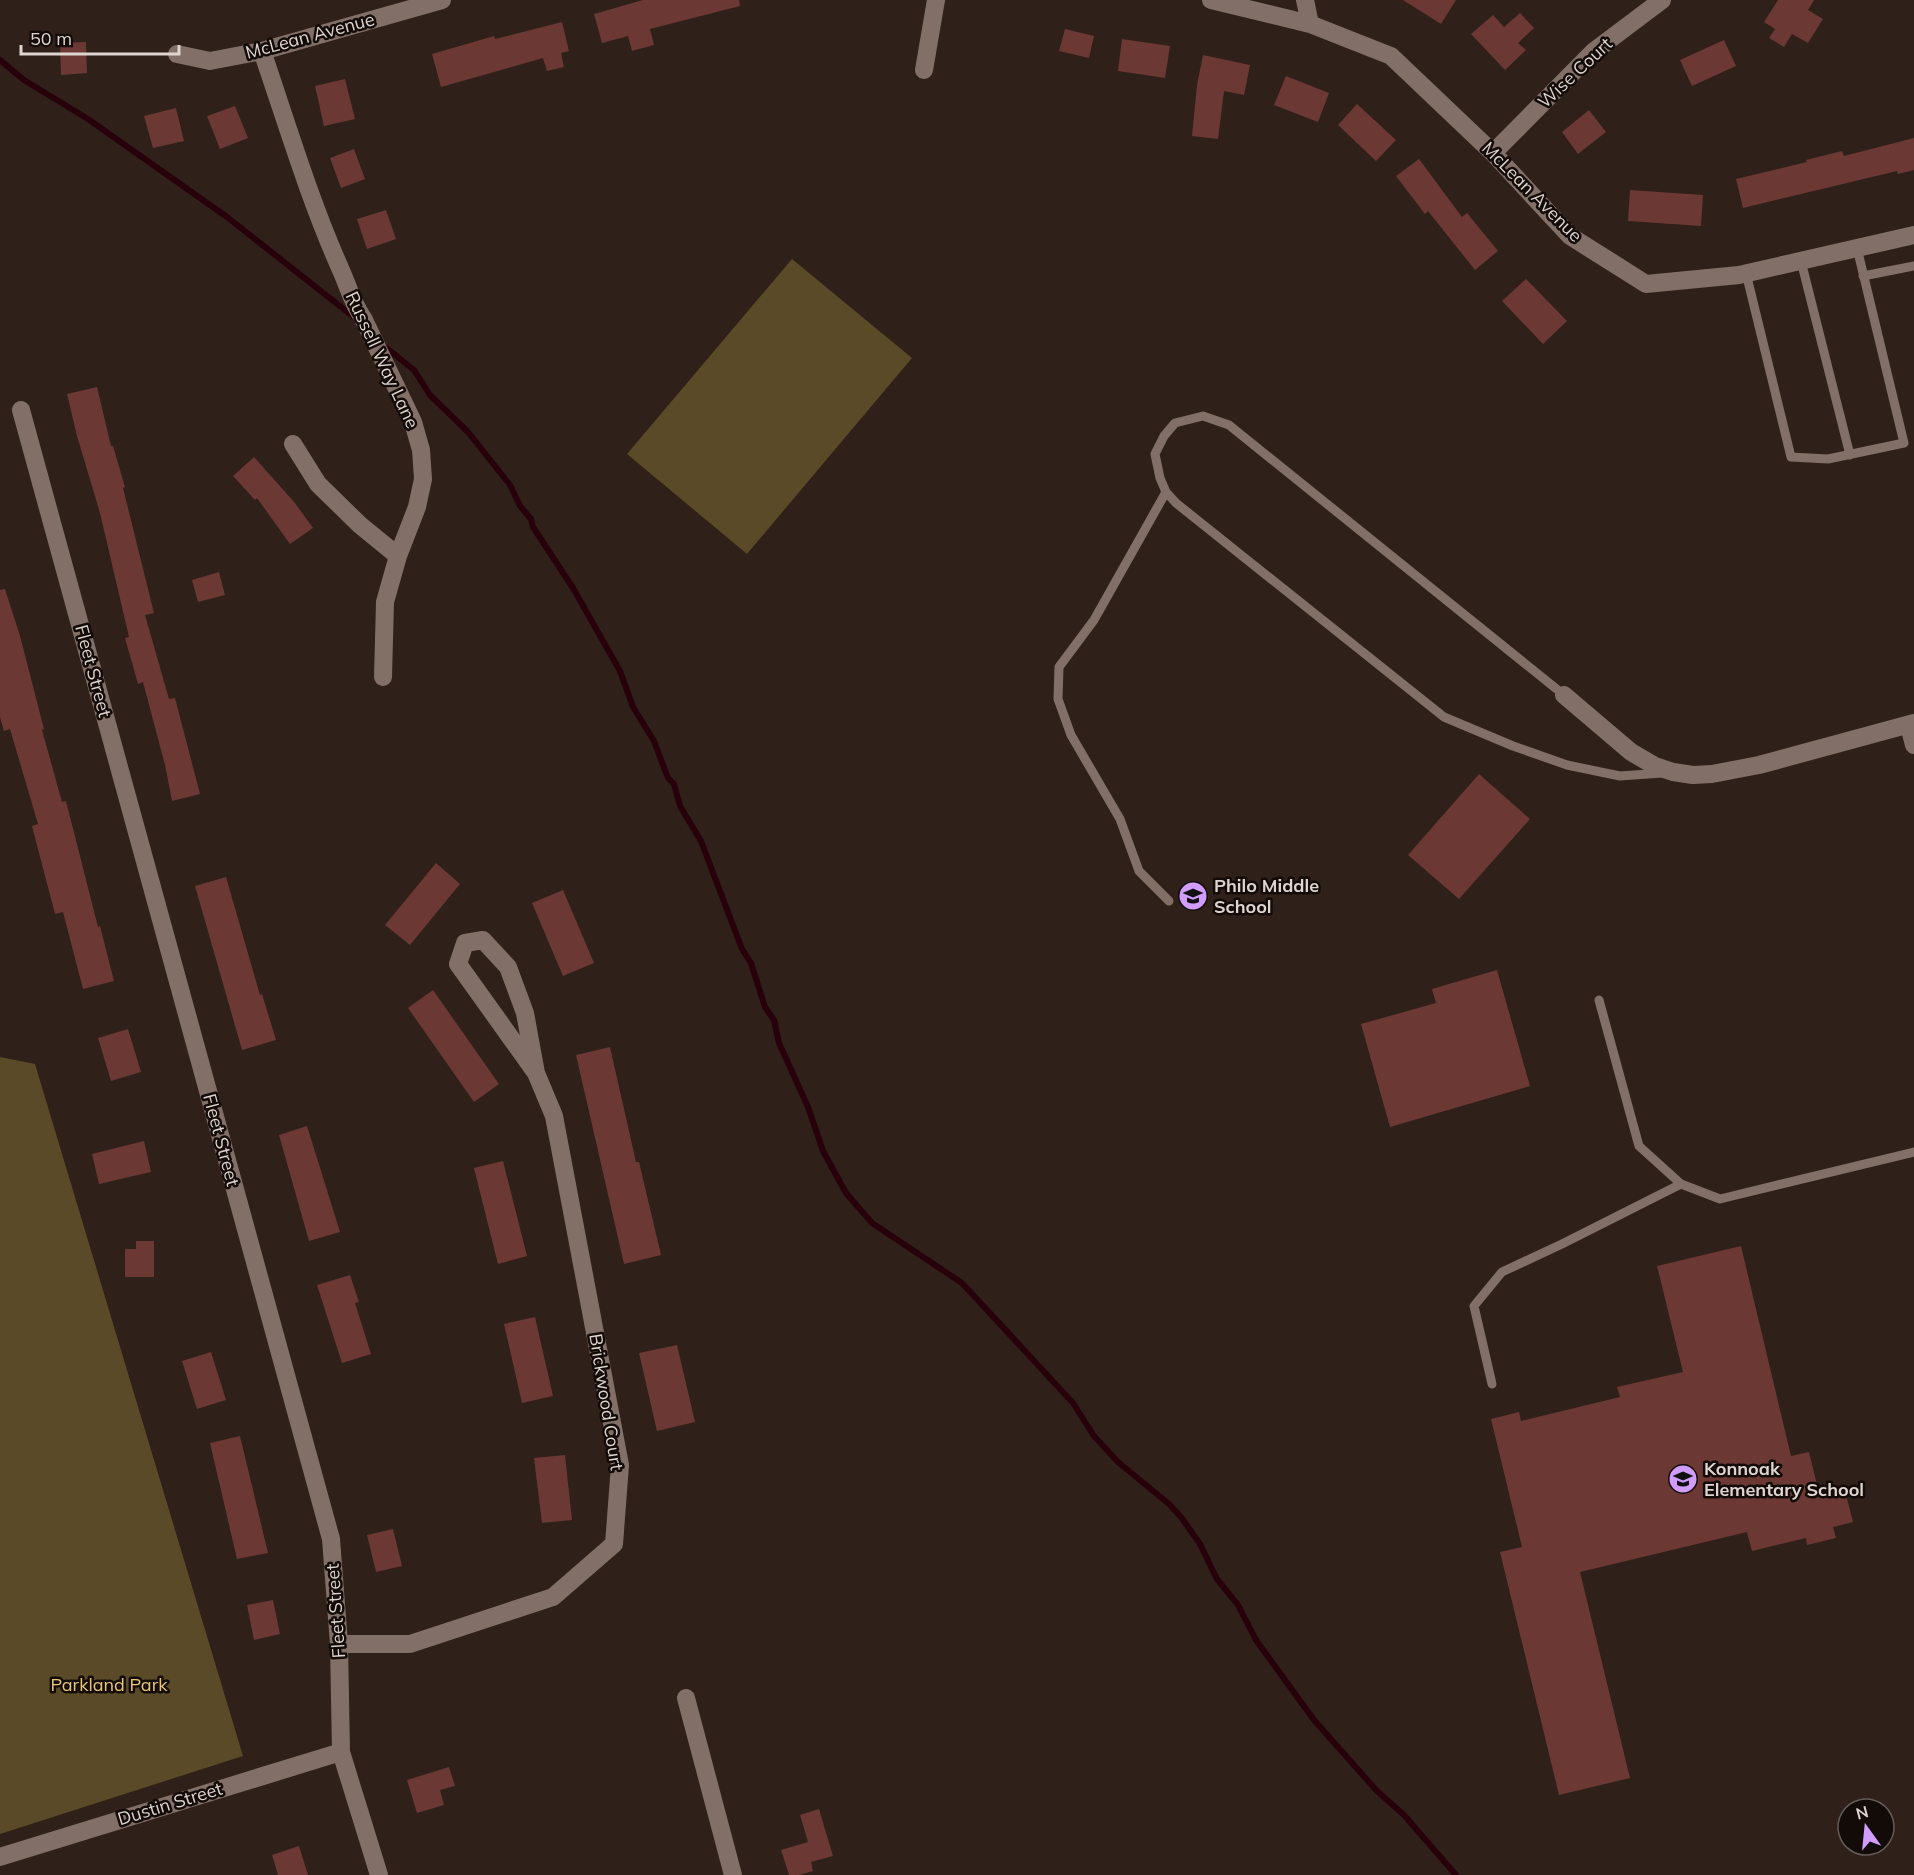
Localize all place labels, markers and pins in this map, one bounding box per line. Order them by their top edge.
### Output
place label: Philo Middle School [1214,874,1319,918]
school or university icon: Philo Middle School [1177,880,1209,912]
place label: Konnoak Elementary School [1704,1457,1864,1501]
school or university icon: Konnoak Elementary School [1667,1463,1699,1495]

